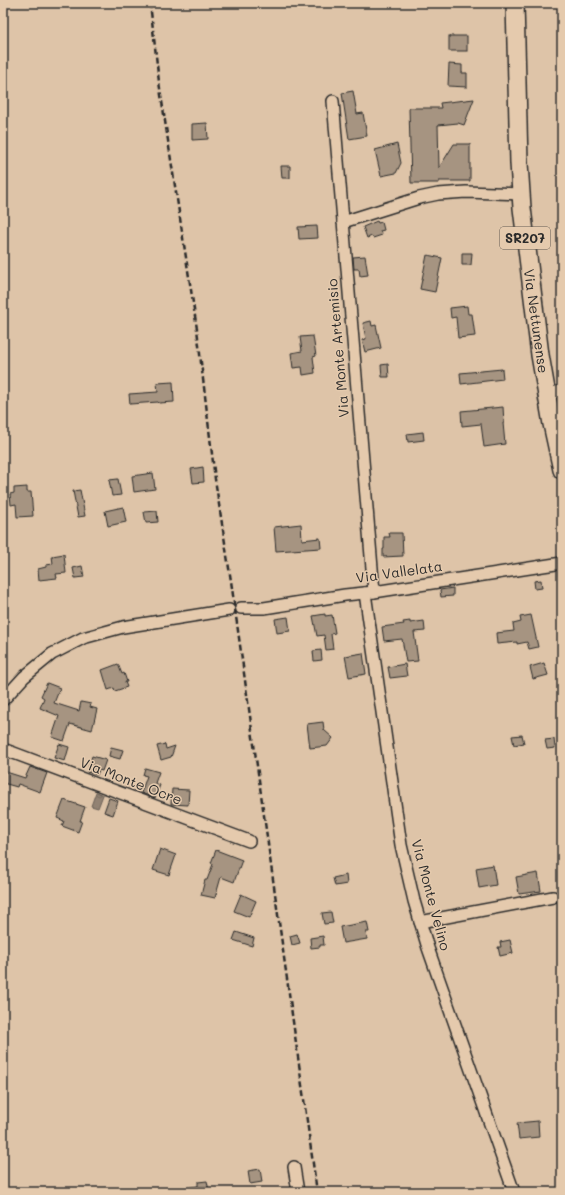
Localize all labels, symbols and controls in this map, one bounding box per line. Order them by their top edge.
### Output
road number: SR207 [500,227,550,249]
street label: Via Nettunense [520,268,553,374]
street label: Via Monte Artemisio [322,278,353,418]
street label: Via Vallelata [355,556,443,587]
street label: Via Monte Ocre [77,752,185,809]
street label: Via Monte Velino [407,837,455,953]

